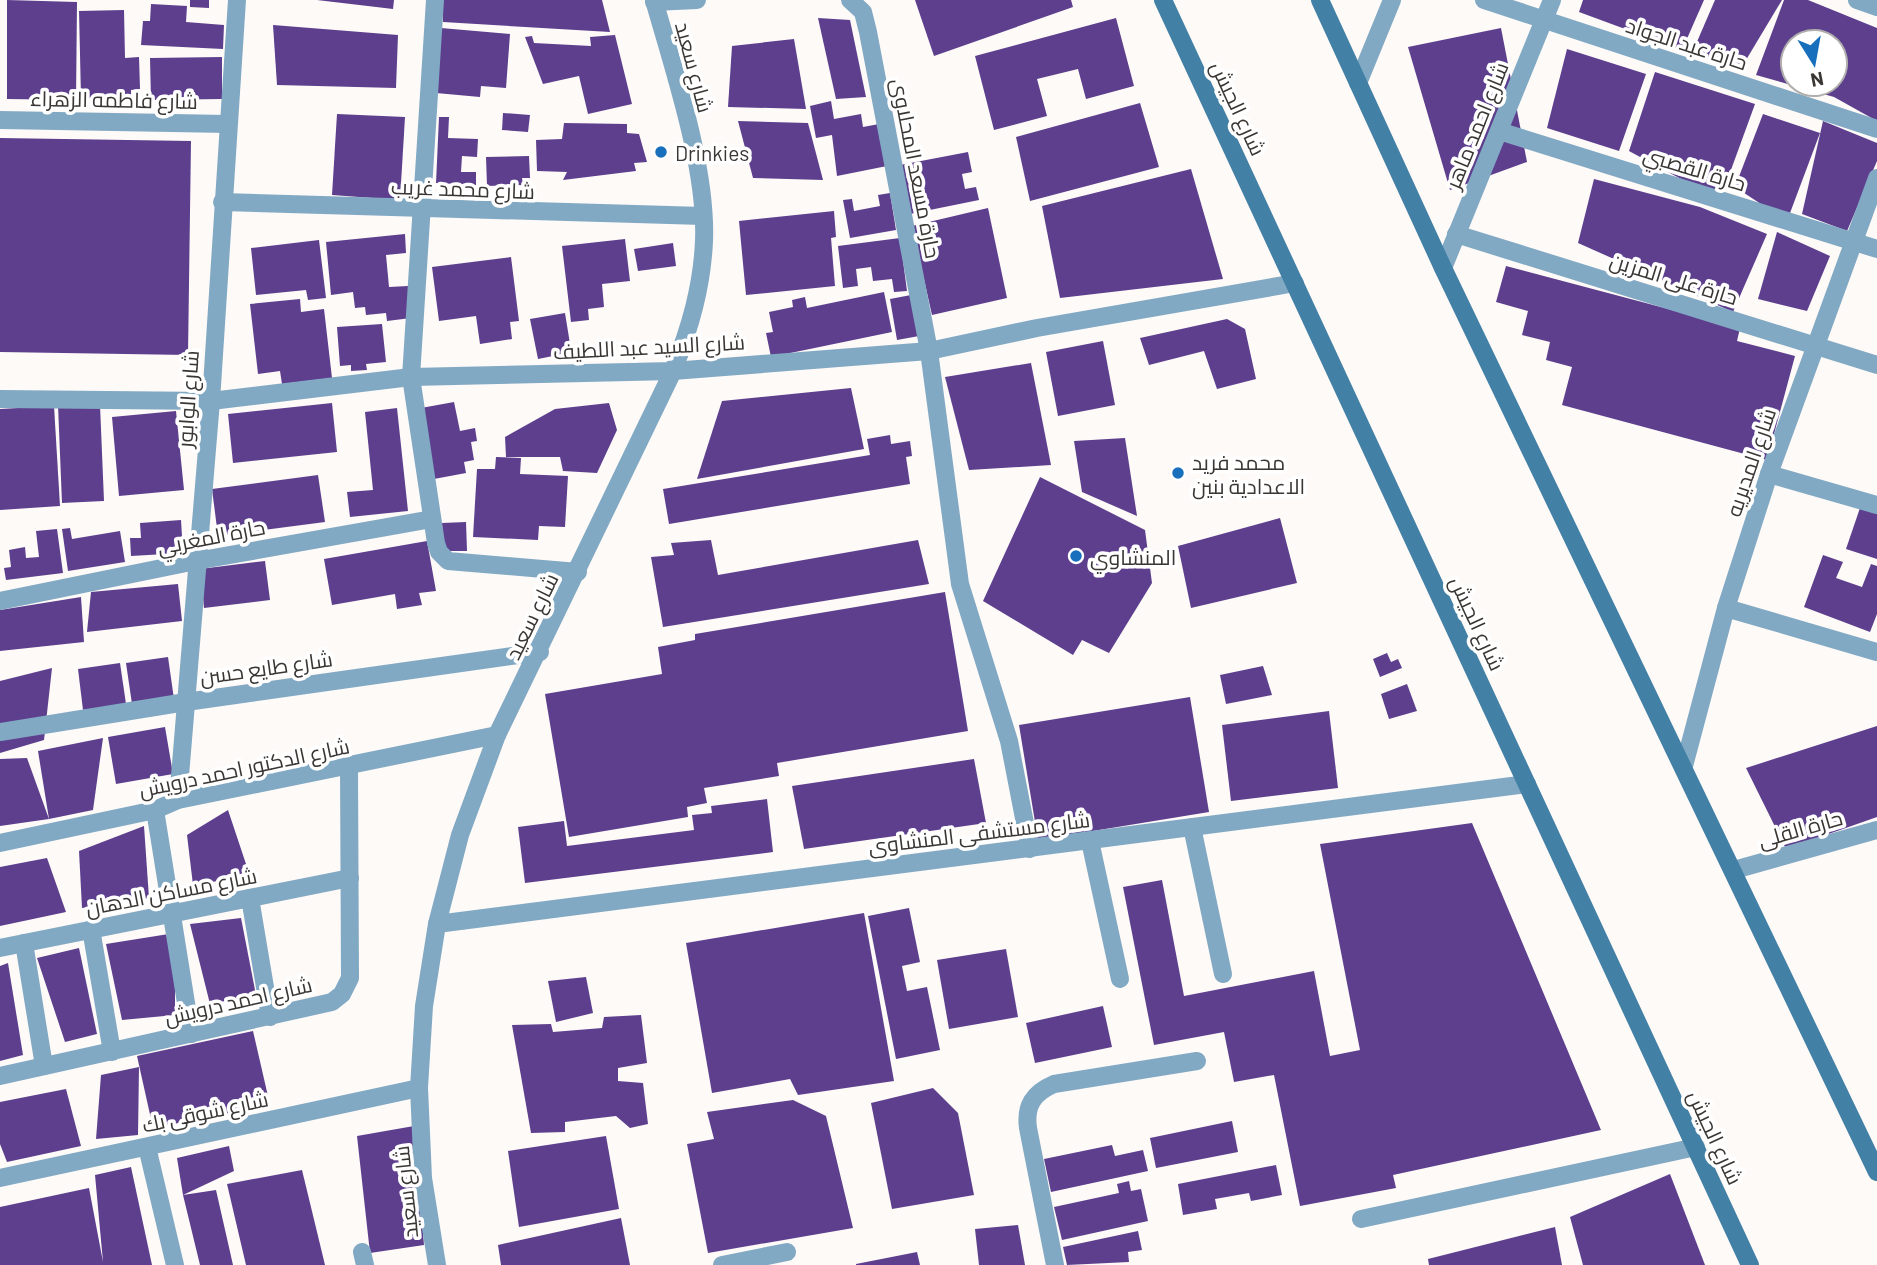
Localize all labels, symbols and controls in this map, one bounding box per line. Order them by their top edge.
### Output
street label: حارة عبد الجواد [1623,12,1751,75]
street label: شارع سعيد [668,19,719,116]
north arrow [1779,28,1849,98]
street label: شارع الجيش [1204,57,1272,160]
street label: شارع احمد ماهر [1439,58,1516,194]
text: N [1809,68,1826,93]
street label: حارة مسعد المحلاوى [885,76,947,260]
street label: شارع فاطمه الزهراء [30,85,198,116]
place label: Drinkies [675,140,749,165]
street label: حارة القصبي [1639,141,1749,200]
marker: Drinkies [653,144,669,160]
street label: شارع محمد غريب [391,173,535,206]
street label: حارة على المزين [1606,247,1741,311]
street label: شارع السيد عبد اللطيف [553,328,746,367]
street label: شارع الوابور [171,350,206,450]
street label: شارع المديريه [1720,404,1783,520]
place label: محمد فريد الاعدادية بنين [1192,449,1305,500]
marker: محمد فريد الاعدادية بنين [1170,465,1186,481]
street label: حارة المغربي [155,513,268,564]
place label: المنشاوي [1090,544,1176,574]
marker: المنشاوي [1068,548,1084,564]
street label: شارع سعيد [499,569,565,665]
street label: شارع الجيش [1443,572,1511,675]
street label: شارع طايع حسن [198,645,334,692]
street label: شارع الدكتور احمد درويش [136,732,352,804]
street label: حارة القلى [1755,804,1846,854]
street label: شارع مستشفى المنشاوى [867,806,1092,861]
street label: شارع مساكن الدهان [83,862,259,923]
street label: شارع احمد درويش [162,971,315,1032]
street label: شارع شوقى بك [140,1085,271,1140]
street label: شارع الجيش [1681,1086,1749,1189]
street label: شارع سعيد [388,1144,425,1240]

